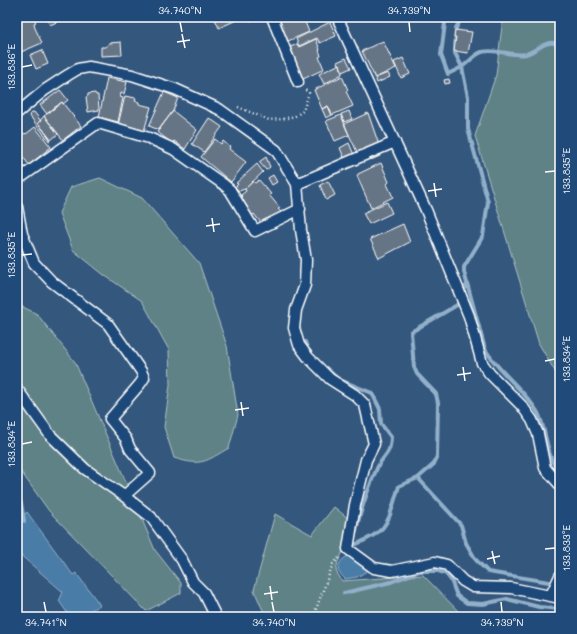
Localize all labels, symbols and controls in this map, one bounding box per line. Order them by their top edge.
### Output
text: 34.740°N [158,3,202,17]
text: 34.739°N [387,3,431,17]
text: 133.836°E [4,43,18,90]
text: 133.835°E [559,148,573,194]
text: 133.835°E [4,232,18,278]
text: 133.834°E [559,335,573,382]
text: 133.834°E [4,420,18,467]
text: 133.833°E [559,524,573,571]
text: 34.741°N [25,615,67,629]
text: 34.740°N [252,615,296,629]
text: 34.739°N [480,615,524,629]

